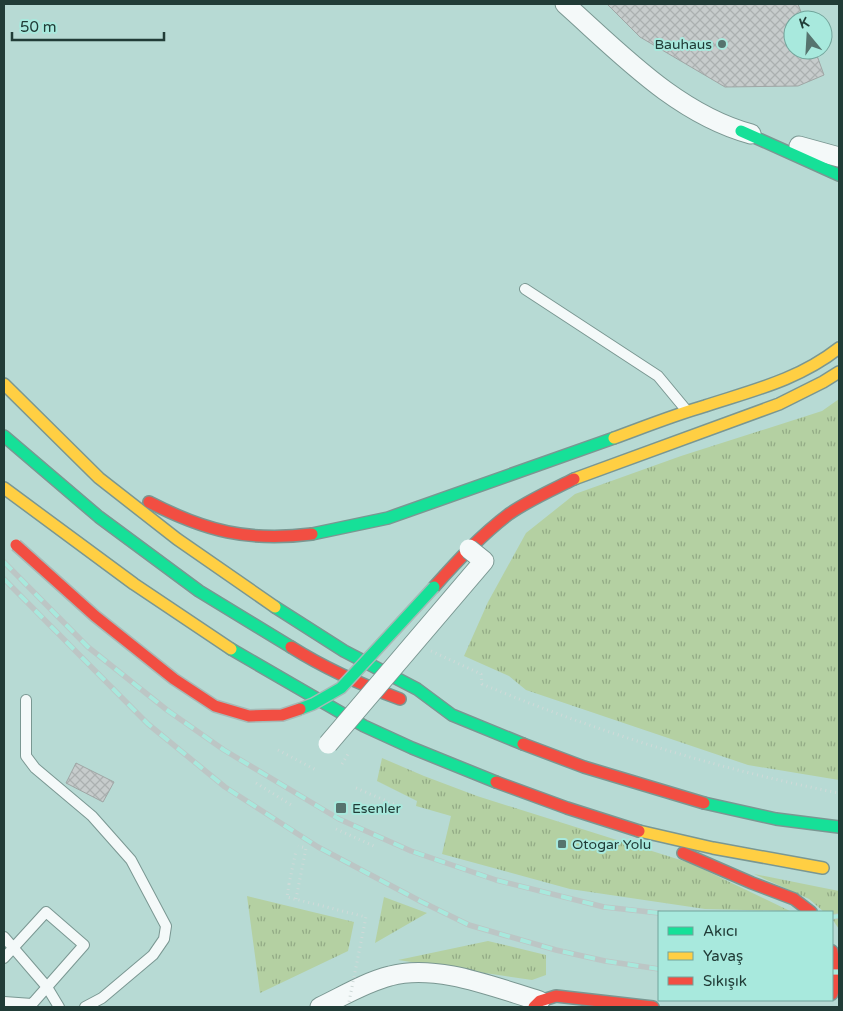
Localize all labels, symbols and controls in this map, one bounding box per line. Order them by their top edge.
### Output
scale bar [12,10,165,42]
north arrow [783,10,833,60]
text: K [797,13,812,33]
text: 50 m [20,18,57,36]
place label: Bauhaus [654,36,712,53]
marker: Bauhaus [716,38,728,50]
place label: Esenler [352,800,401,817]
marker: Esenler [334,801,348,815]
place label: Otogar Yolu [572,836,651,853]
marker: Otogar Yolu [556,838,568,850]
legend [658,911,833,1001]
text: Akıcı [703,922,738,940]
text: Yavaş [703,947,743,965]
text: Sıkışık [703,972,747,990]

